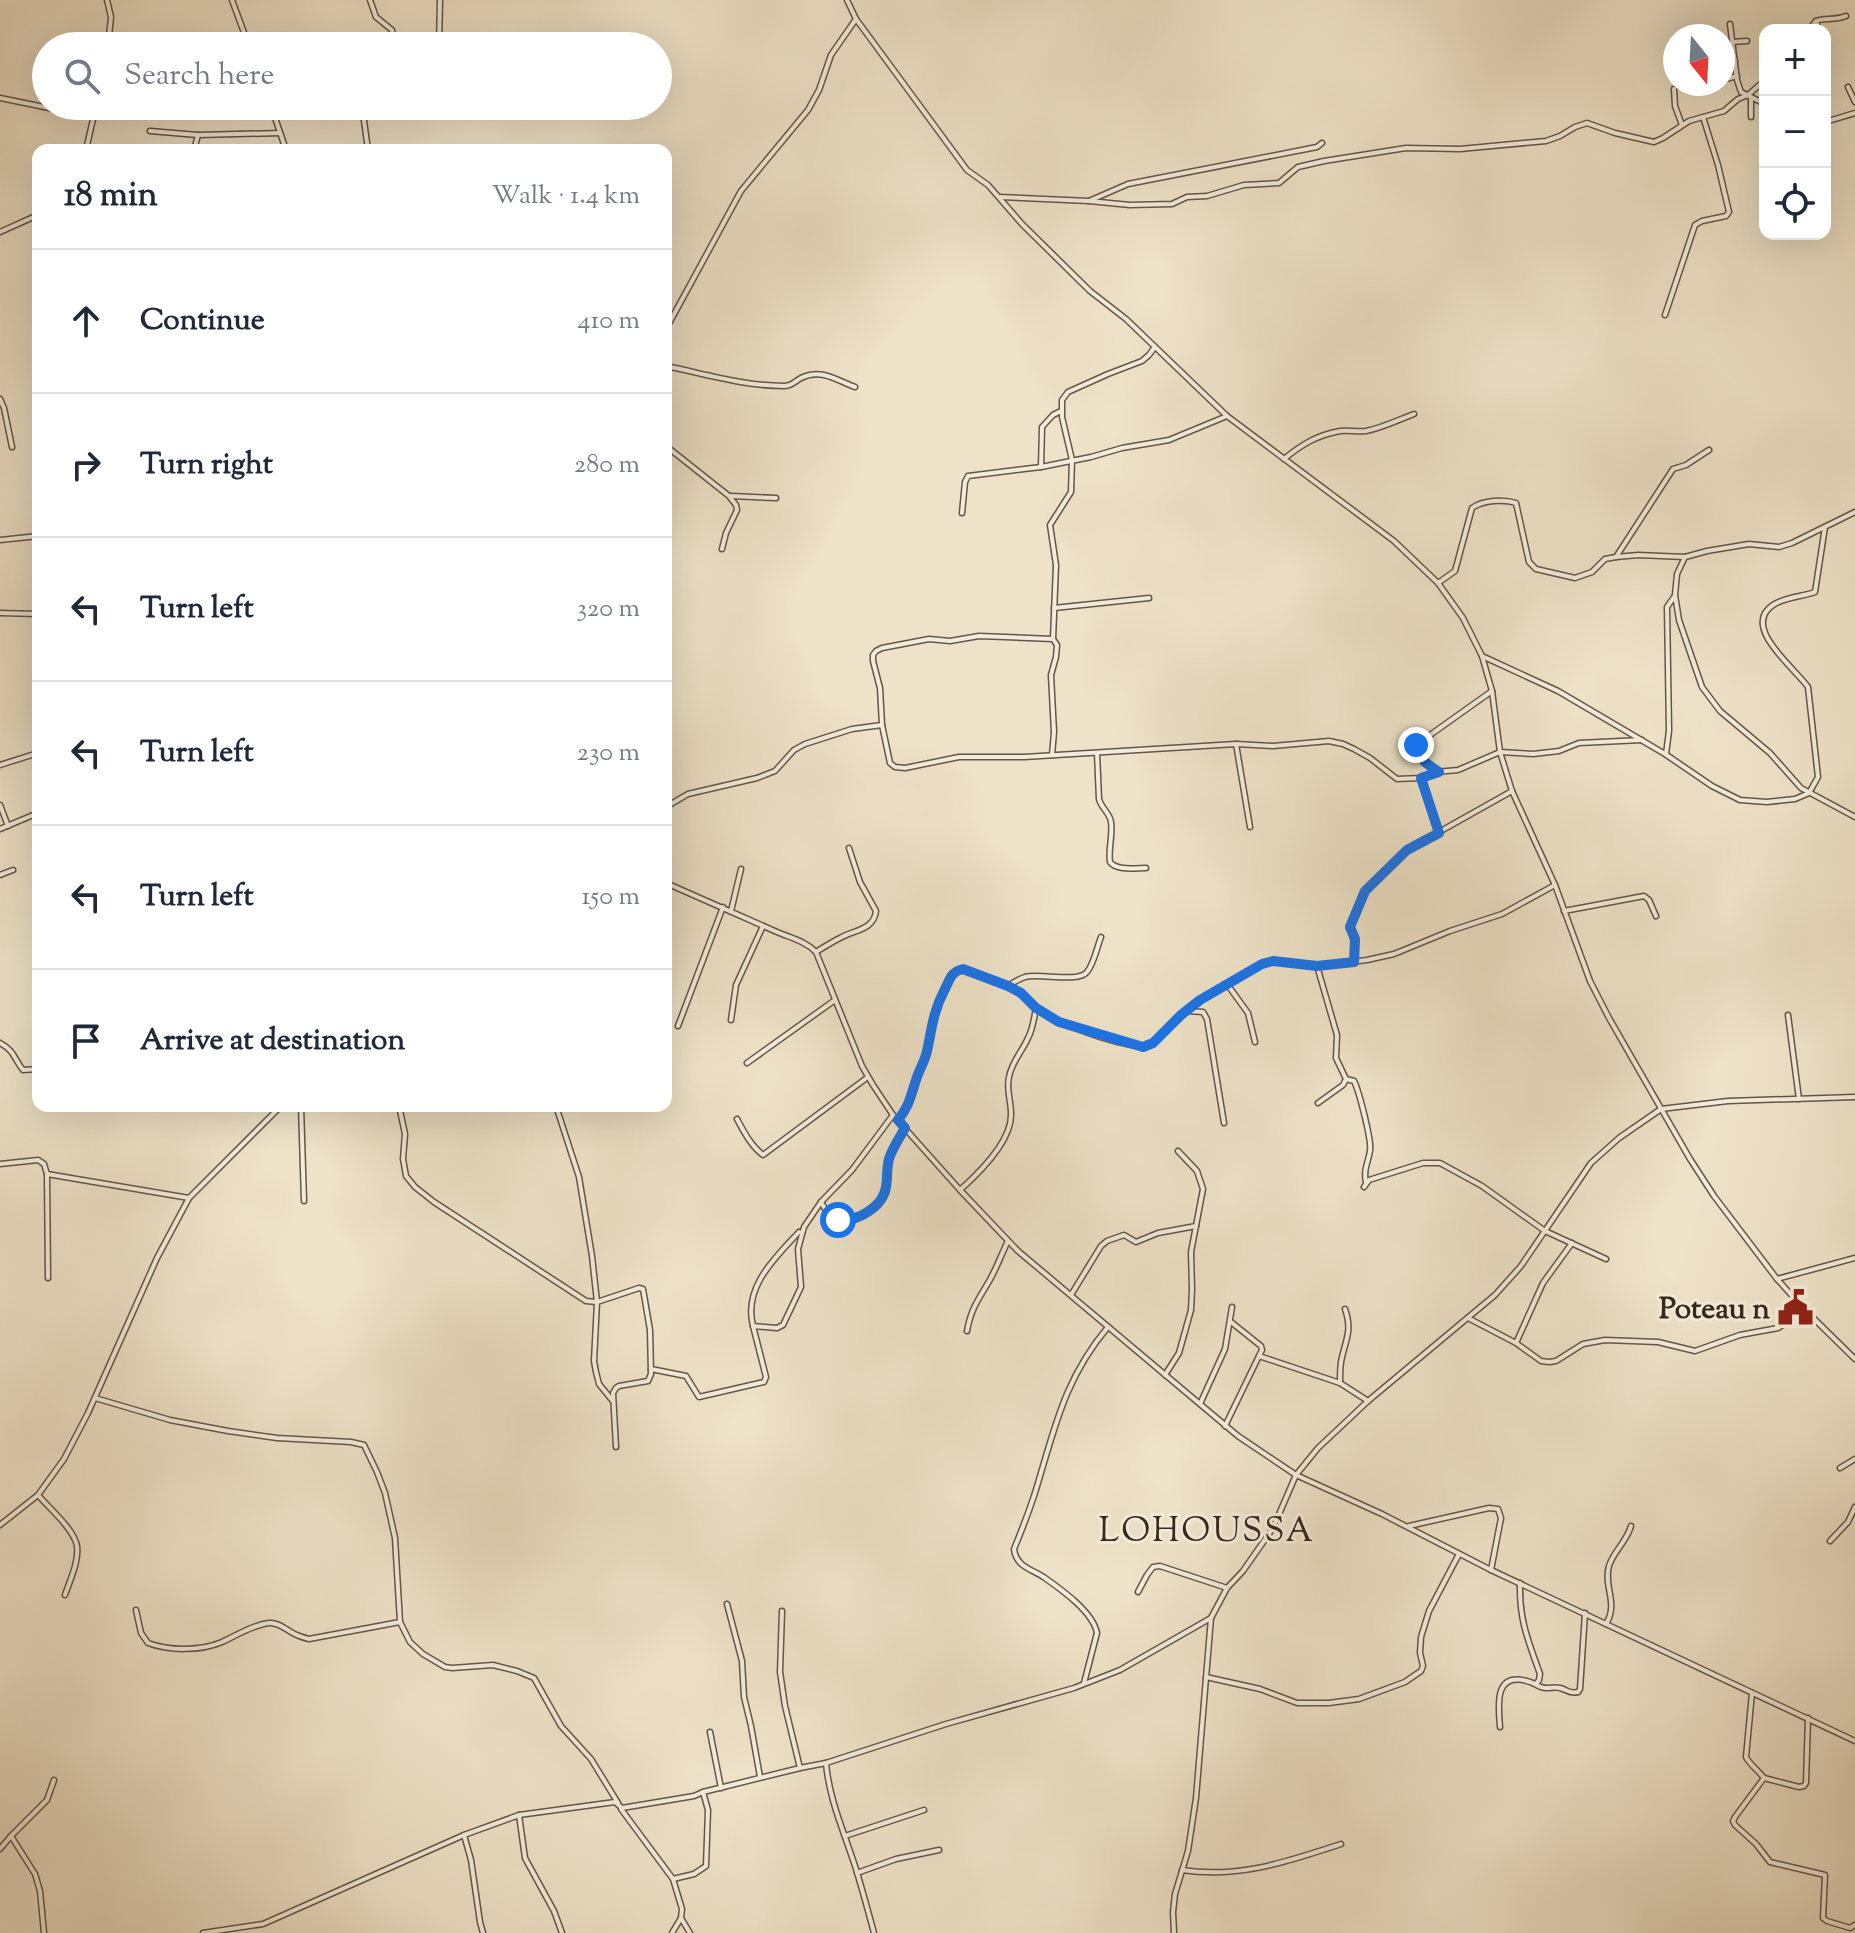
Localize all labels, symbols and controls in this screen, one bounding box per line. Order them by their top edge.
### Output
north arrow [1663,24,1735,96]
map controls [1759,24,1831,240]
button: + [1759,24,1831,96]
search box [32,32,672,120]
icon: search [60,54,104,98]
text: Search here [124,55,274,98]
button: − [1759,96,1831,168]
button: locate [1759,168,1831,240]
text: 18 min [64,172,158,221]
text: Walk · 1.4 km [492,178,640,215]
icon: ahead [64,299,108,343]
text: Continue [140,300,265,343]
text: 410 m [578,303,640,340]
icon: right [64,443,108,487]
text: Turn right [140,444,273,487]
text: 280 m [574,447,640,484]
icon: left [64,587,108,631]
text: Turn left [140,588,254,631]
text: 320 m [577,591,640,628]
route end [1398,727,1434,763]
icon: left [64,731,108,775]
text: Turn left [140,732,254,775]
text: 230 m [577,735,640,772]
icon: left [64,875,108,919]
text: Turn left [140,876,254,919]
text: 150 m [581,879,640,916]
icon: arrive [64,1019,108,1063]
text: Arrive at destination [140,1020,405,1063]
route start [820,1202,856,1238]
place label: Poteau n [1659,1289,1770,1332]
public building icon: Poteau n [1777,1289,1815,1327]
district label: LOHOUSSA [1099,1508,1315,1557]

